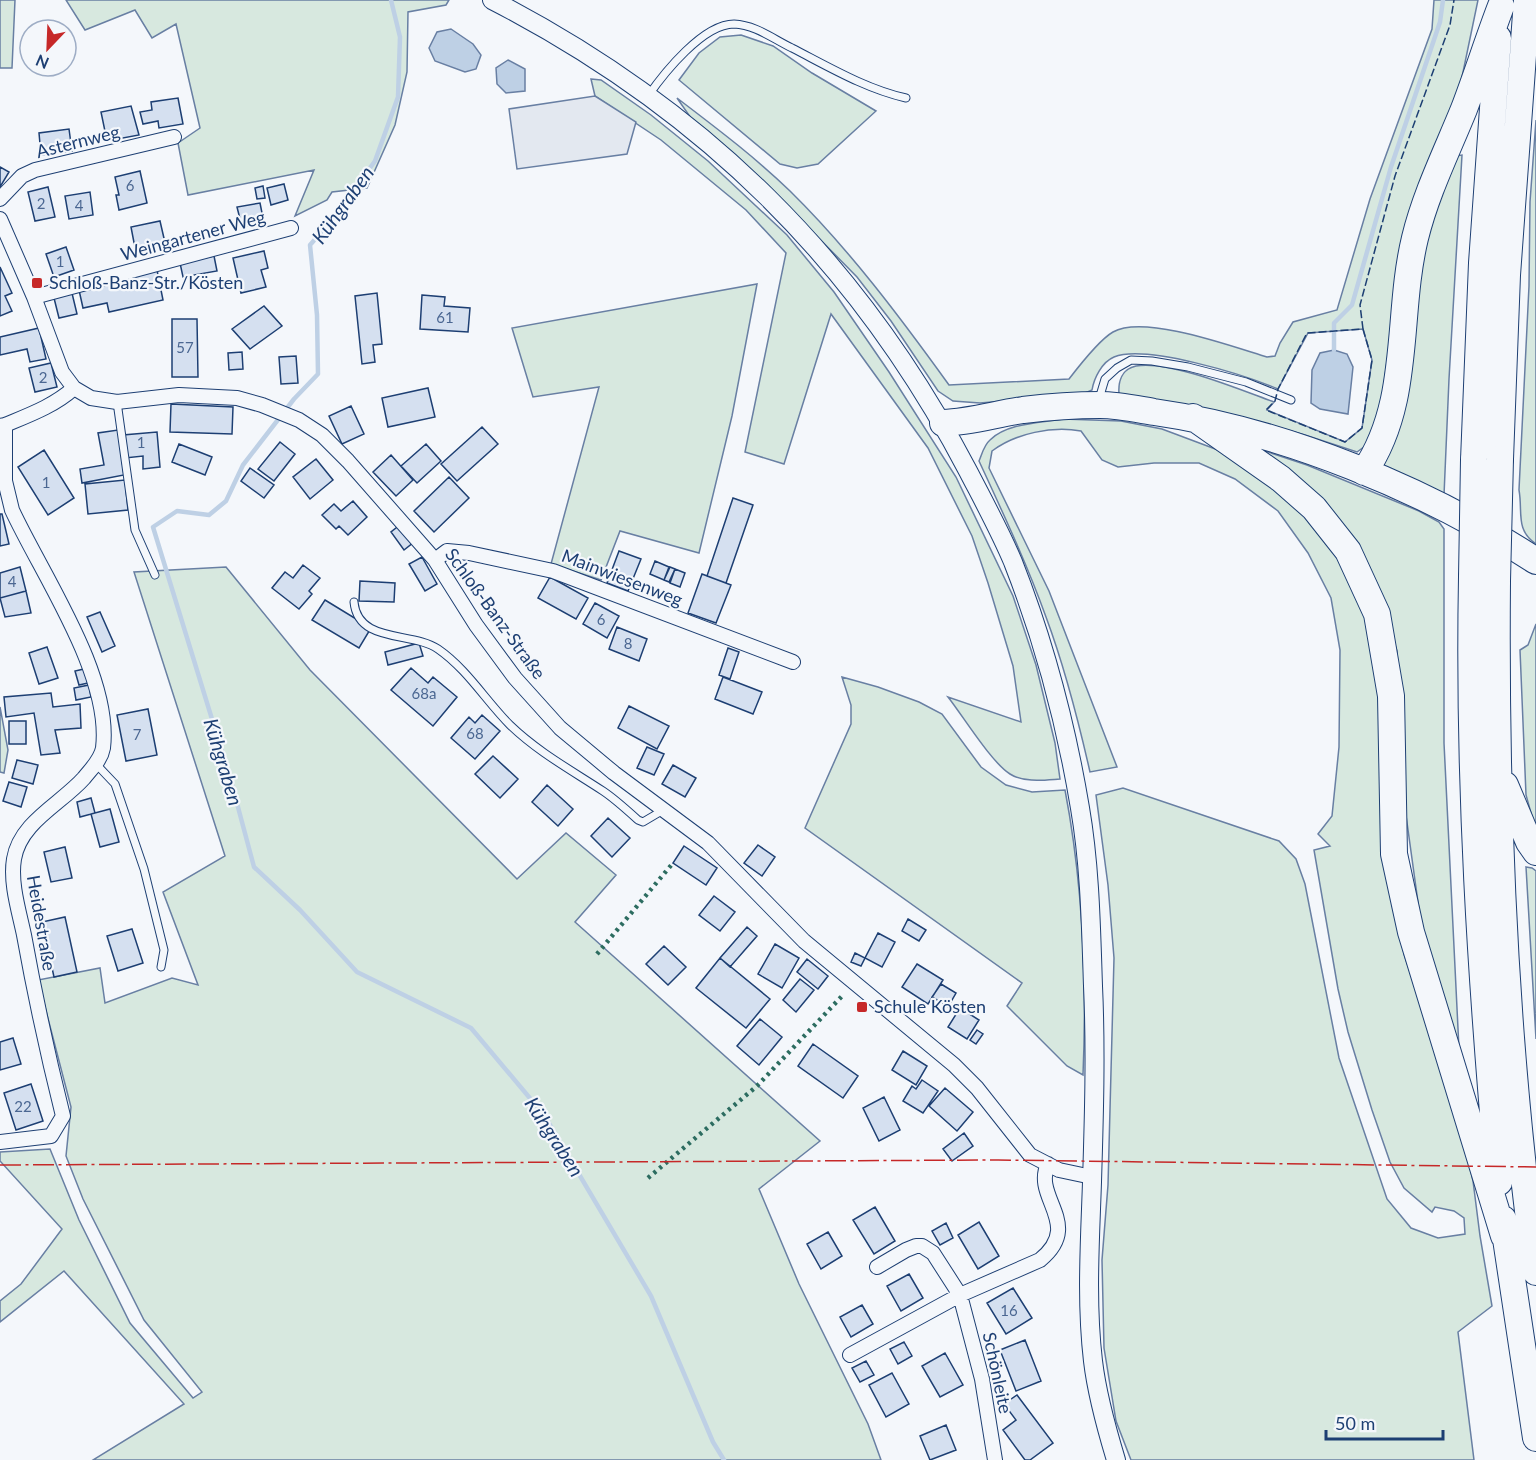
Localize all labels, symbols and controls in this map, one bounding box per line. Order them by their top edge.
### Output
north arrow [18,18,78,78]
text: N [33,51,51,73]
street label: Asternweg [34,120,122,162]
water label: Kühgraben [306,161,378,248]
house number: 6 [126,176,135,194]
house number: 2 [37,194,45,212]
house number: 4 [75,196,84,214]
street label: Weingartener Weg [118,205,267,265]
house number: 1 [56,252,64,270]
place label: Schloß-Banz-Str./Kösten [49,271,243,293]
marker: Schloß-Banz-Str./Kösten [30,276,44,290]
house number: 61 [436,308,454,326]
house number: 57 [176,338,194,356]
house number: 2 [39,368,47,386]
house number: 1 [137,433,145,451]
house number: 1 [42,473,50,491]
street label: Schloß-Banz-Straße [441,544,551,683]
street label: Mainwiesenweg [559,544,686,610]
house number: 4 [8,572,17,590]
house number: 6 [597,610,606,628]
house number: 8 [624,634,632,652]
house number: 68a [412,684,436,702]
water label: Kühgraben [199,715,249,808]
house number: 68 [466,724,484,742]
house number: 7 [133,725,142,743]
street label: Heidestraße [23,873,61,972]
place label: Schule Kösten [874,995,986,1017]
marker: Schule Kösten [855,1000,869,1014]
water label: Kühgraben [520,1092,589,1181]
house number: 22 [14,1097,32,1115]
house number: 16 [1000,1301,1018,1319]
street label: Schönleite [979,1330,1017,1415]
scale bar [1326,1403,1443,1441]
text: 50 m [1335,1412,1375,1434]

